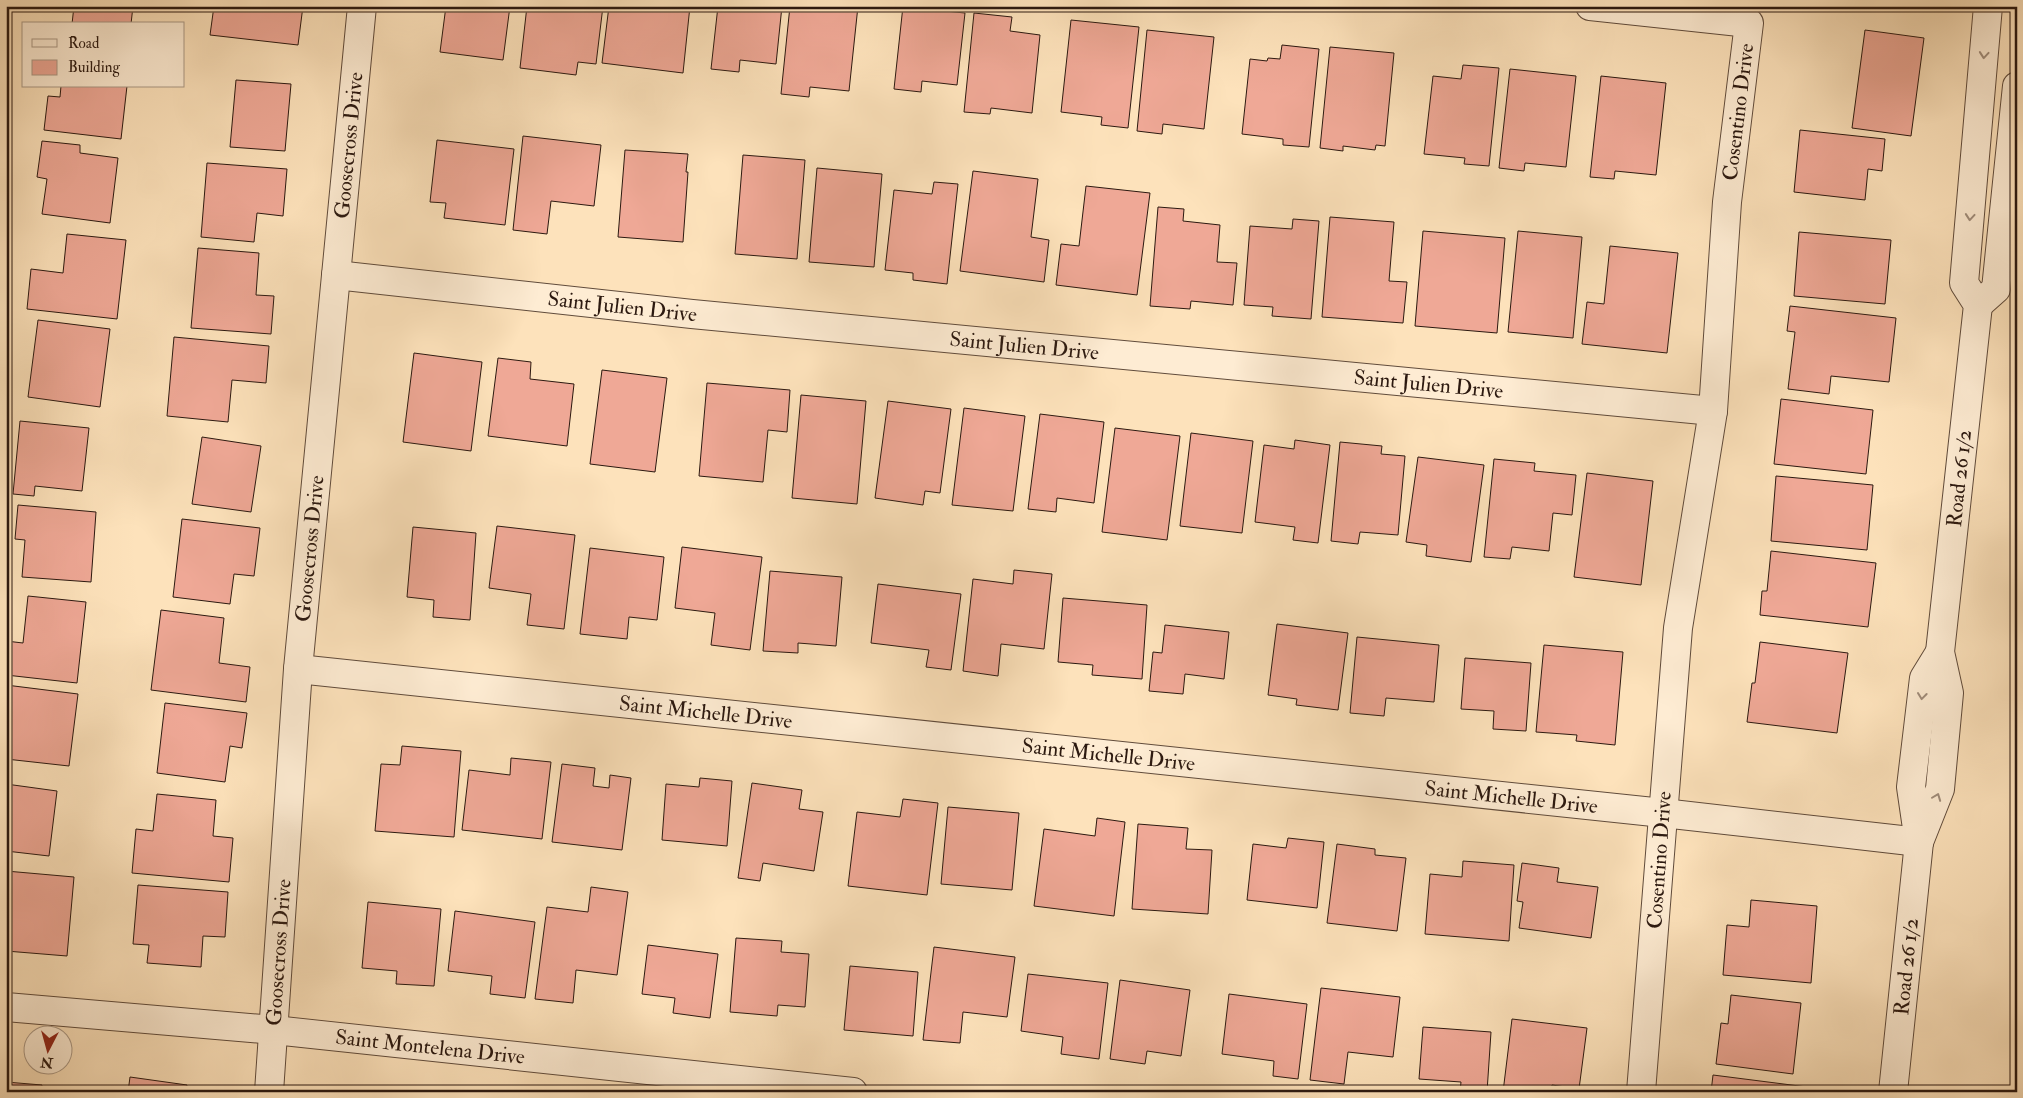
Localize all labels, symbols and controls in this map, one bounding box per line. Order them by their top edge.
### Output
legend [22,22,185,88]
text: Road [68,34,100,53]
street label: Cosentino Drive [1717,42,1760,182]
one-way arrow [1979,51,1990,59]
text: Building [68,58,120,77]
street label: Goosecross Drive [329,71,370,220]
one-way arrow [1964,213,1975,221]
street label: Saint Julien Drive [546,285,698,328]
street label: Saint Julien Drive [948,326,1100,367]
street label: Saint Julien Drive [1353,364,1505,405]
street label: Road 26 1/2 [1941,428,1978,529]
street label: Goosecross Drive [290,474,331,623]
street label: Saint Michelle Drive [618,690,794,735]
one-way arrow [1917,692,1928,700]
street label: Saint Michelle Drive [1021,732,1197,778]
street label: Saint Michelle Drive [1423,775,1599,820]
street label: Cosentino Drive [1641,790,1678,930]
one-way arrow [1931,793,1941,801]
street label: Goosecross Drive [261,878,298,1027]
street label: Road 26 1/2 [1888,917,1925,1017]
street label: Saint Montelena Drive [334,1024,526,1071]
north arrow [22,1026,72,1076]
text: N [39,1053,55,1072]

